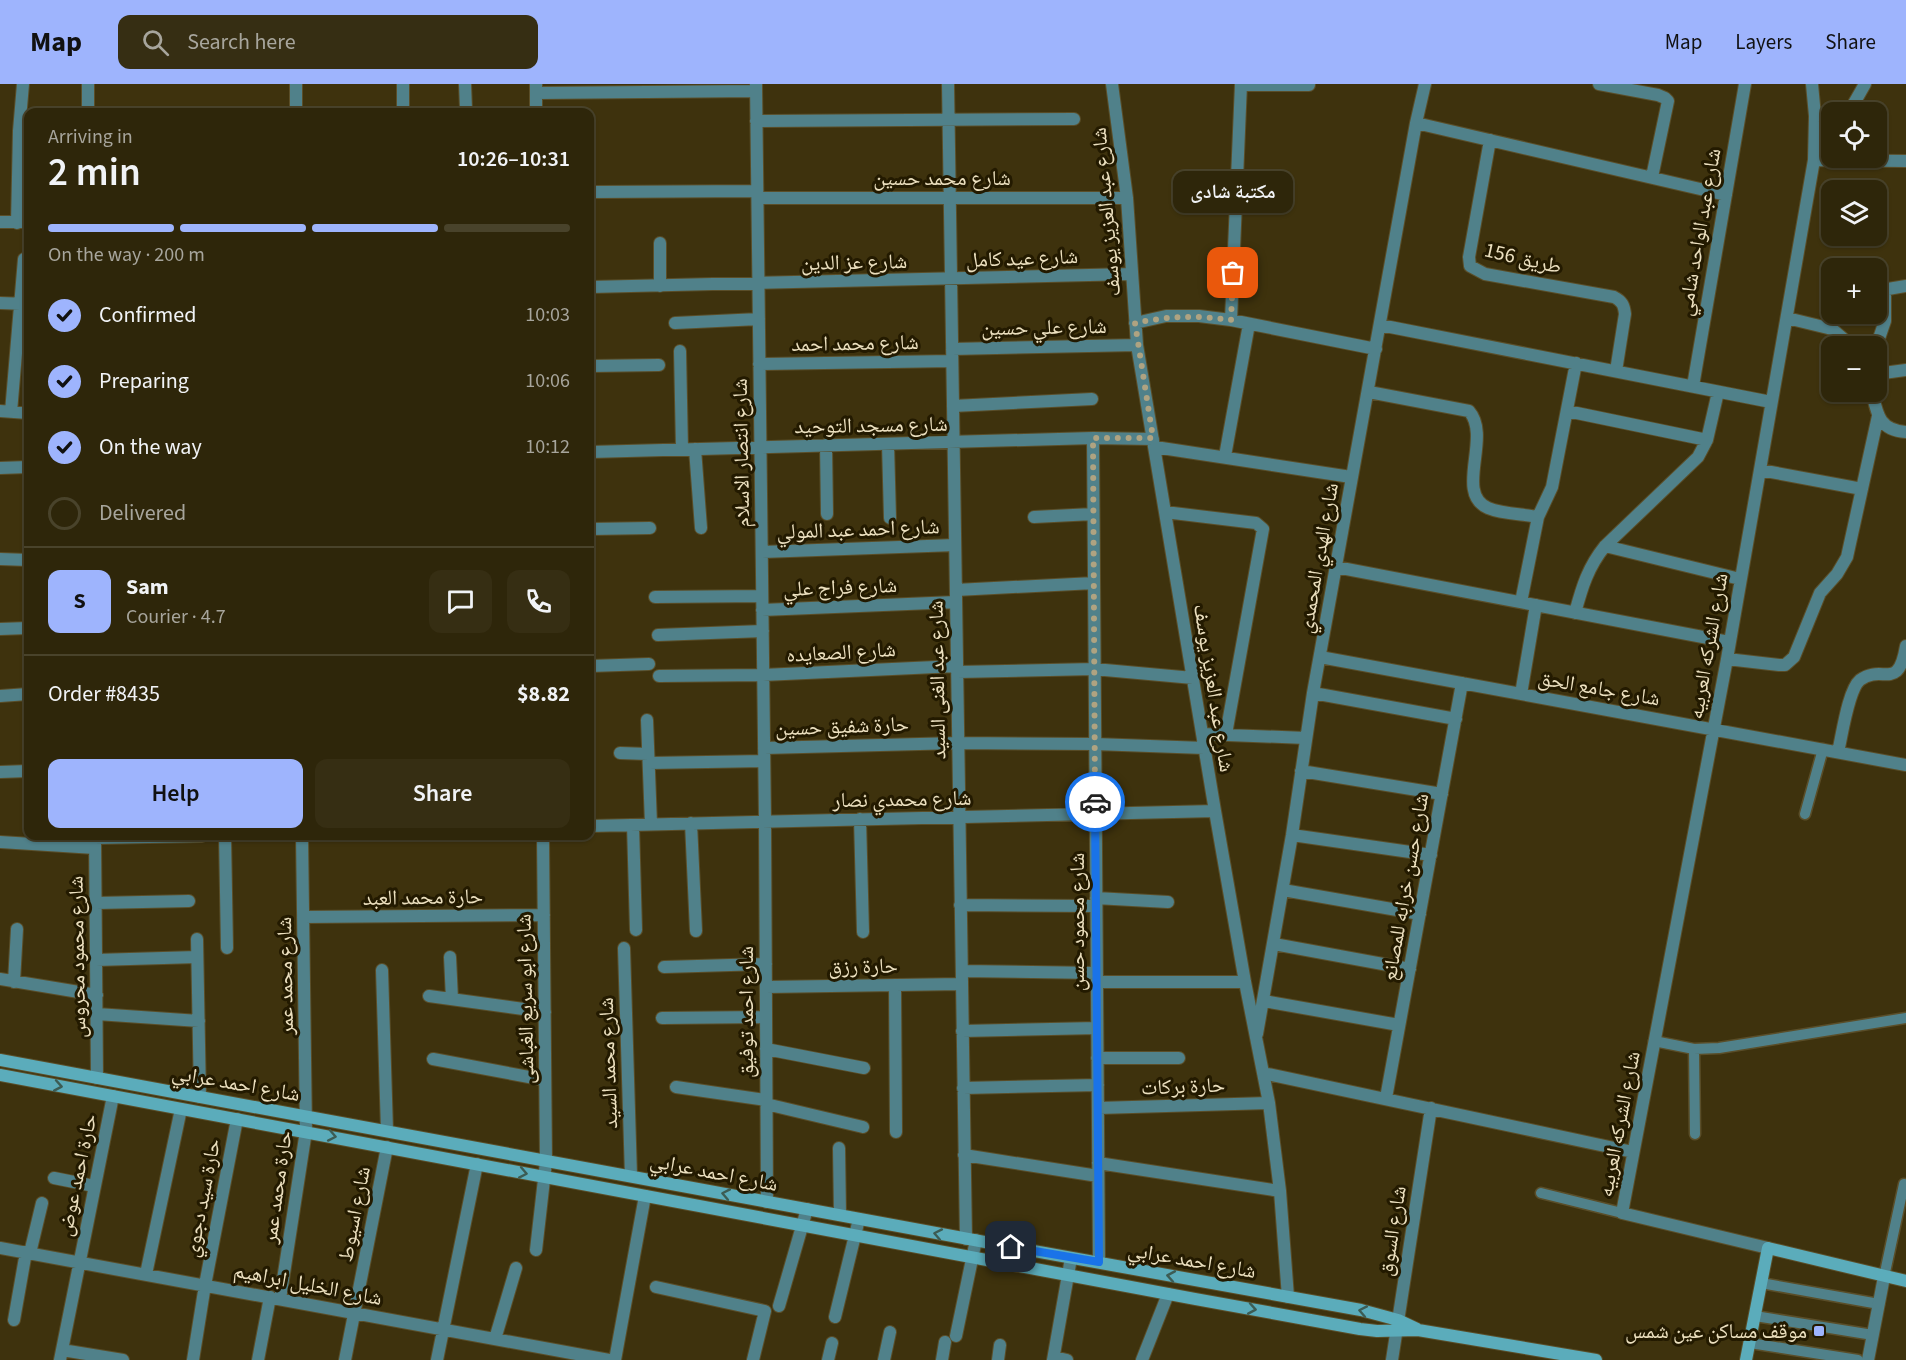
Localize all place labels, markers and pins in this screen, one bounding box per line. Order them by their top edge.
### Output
callout: مكتبة شادى [1173,171,1293,213]
pin [1207,247,1258,298]
pin [985,1221,1036,1272]
place label: موقف مساكن عين شمس [1625,1316,1807,1346]
marker: موقف مساكن عين شمس [1812,1324,1826,1338]

